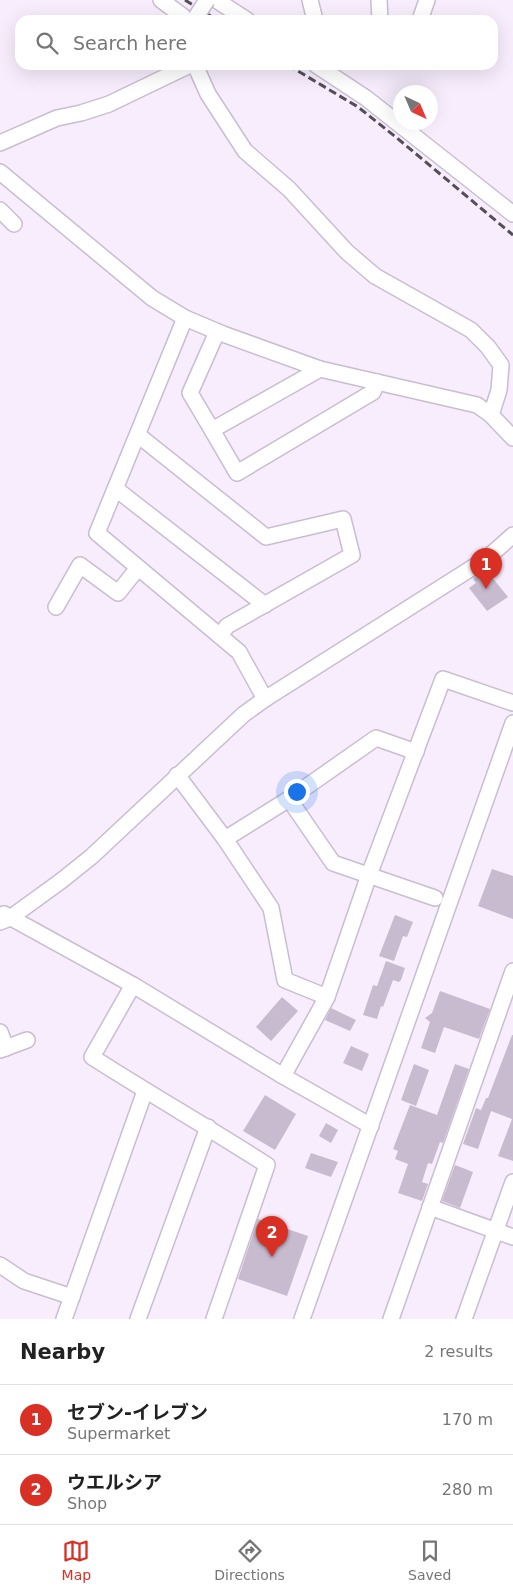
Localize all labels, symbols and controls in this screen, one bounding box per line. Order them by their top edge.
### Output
search box [15,15,498,70]
icon: search [33,29,61,57]
text: Search here [73,32,187,54]
north arrow [393,85,438,130]
pin: 1 [470,548,502,589]
your location [284,779,310,805]
pin: 2 [256,1216,288,1257]
text: Nearby [20,1340,105,1364]
text: 2 results [424,1342,493,1361]
text: セブン-イレブン [67,1401,208,1423]
text: 1 [30,1410,42,1429]
text: 170 m [442,1410,493,1429]
text: Supermarket [67,1424,170,1443]
text: ウエルシア [67,1471,162,1493]
text: 2 [30,1480,42,1499]
text: 280 m [442,1480,493,1499]
text: Shop [67,1494,107,1513]
tab: Map [62,1537,91,1583]
tab: Directions [214,1537,285,1583]
tab: Saved [408,1537,451,1583]

